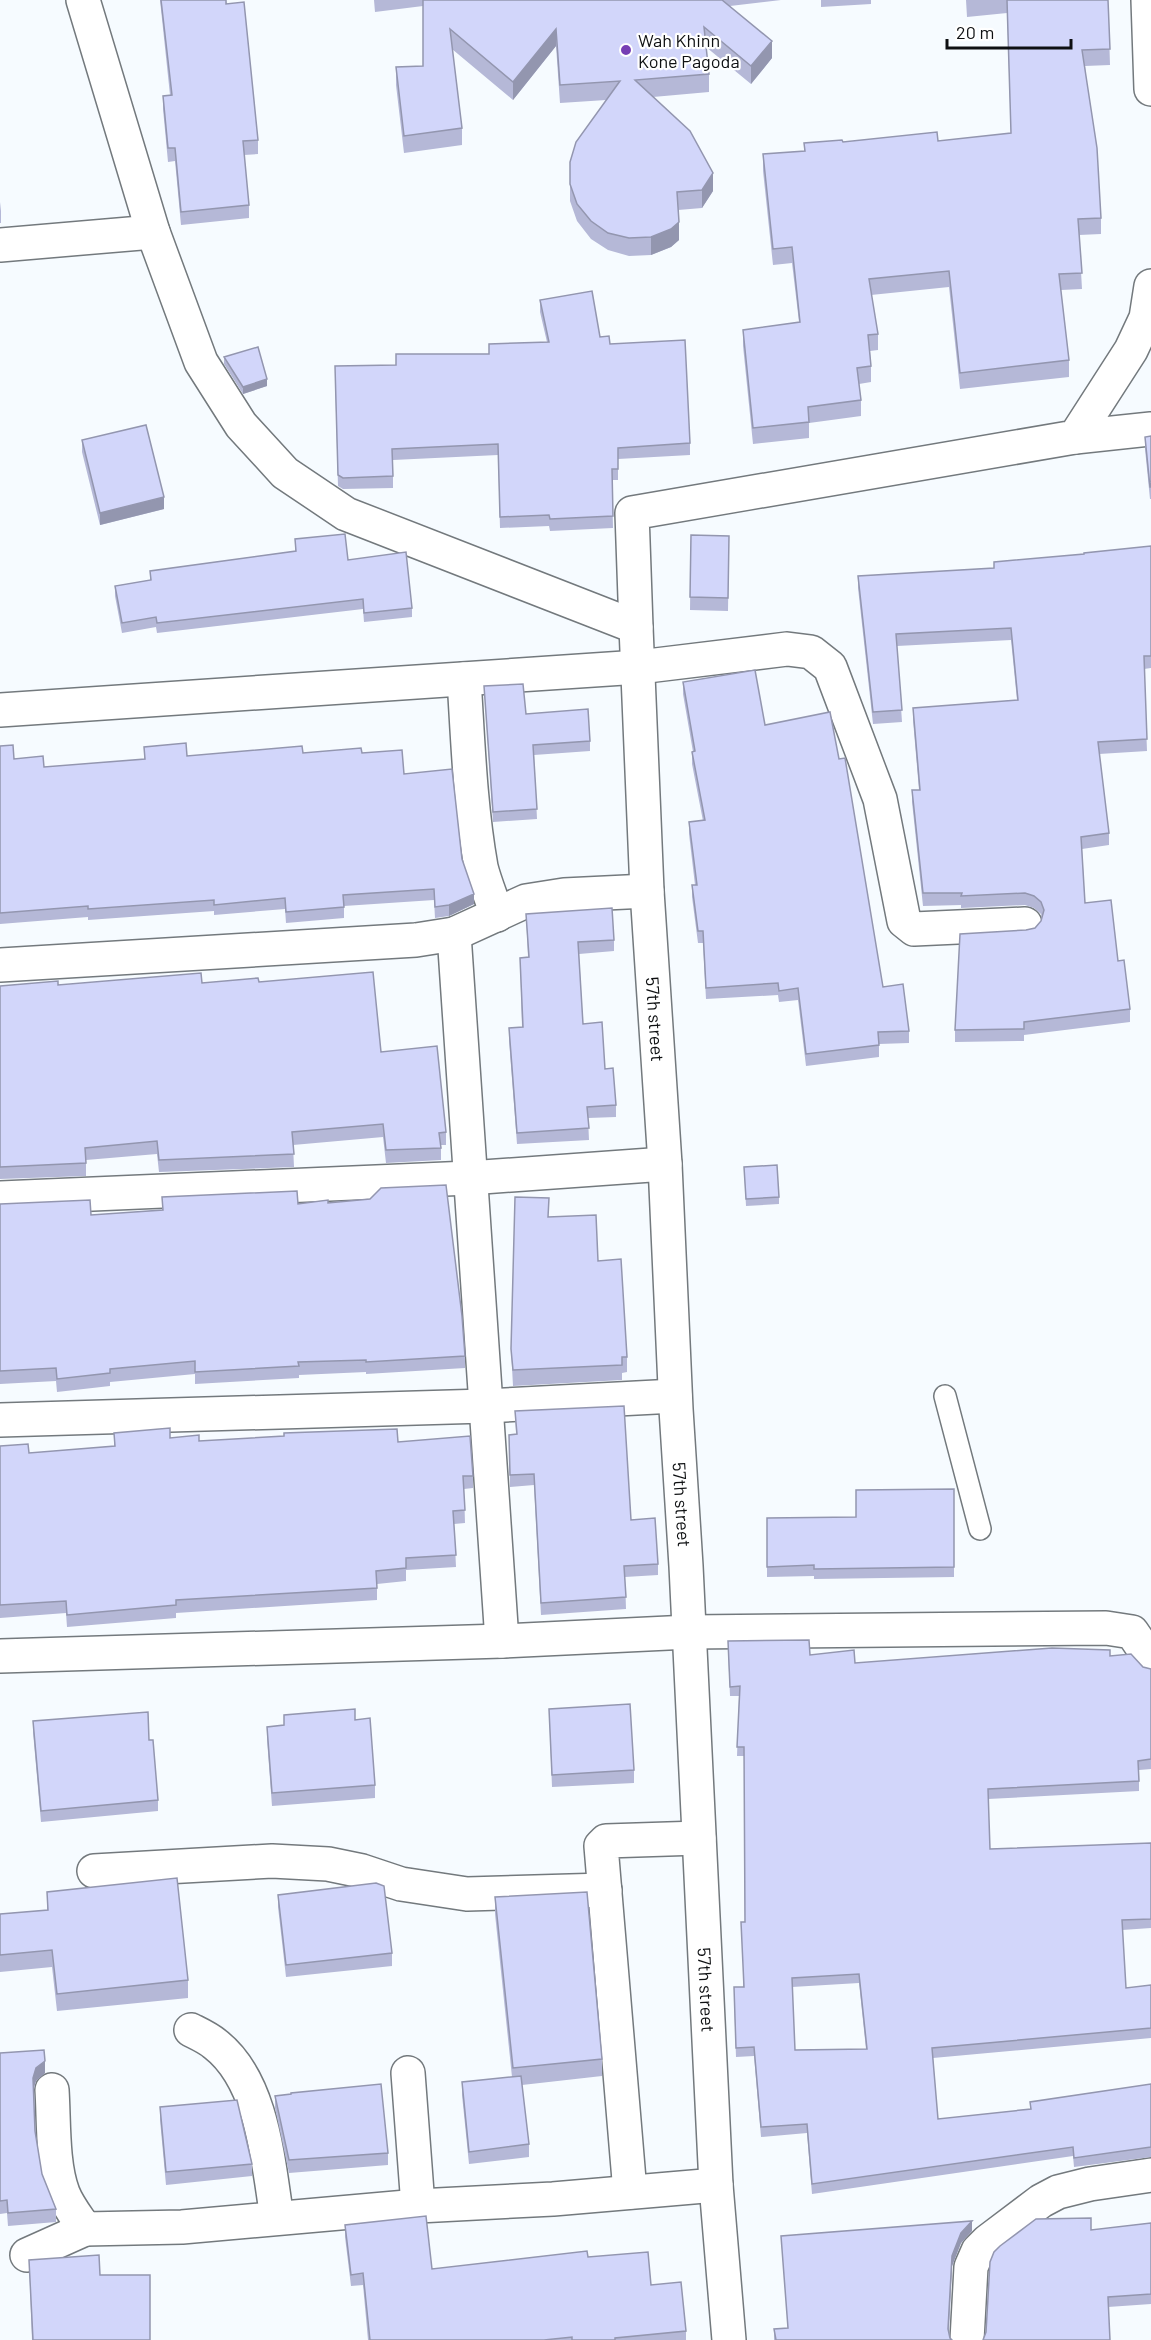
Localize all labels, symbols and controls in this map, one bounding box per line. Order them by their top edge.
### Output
scale bar [947,12,1072,50]
text: 20 m [956,21,994,43]
place label: Wah Khinn Kone Pagoda [638,29,740,72]
marker: Wah Khinn Kone Pagoda [619,43,633,57]
street label: 57th street [642,976,669,1062]
street label: 57th street [668,1461,696,1547]
street label: 57th street [693,1947,720,2033]

